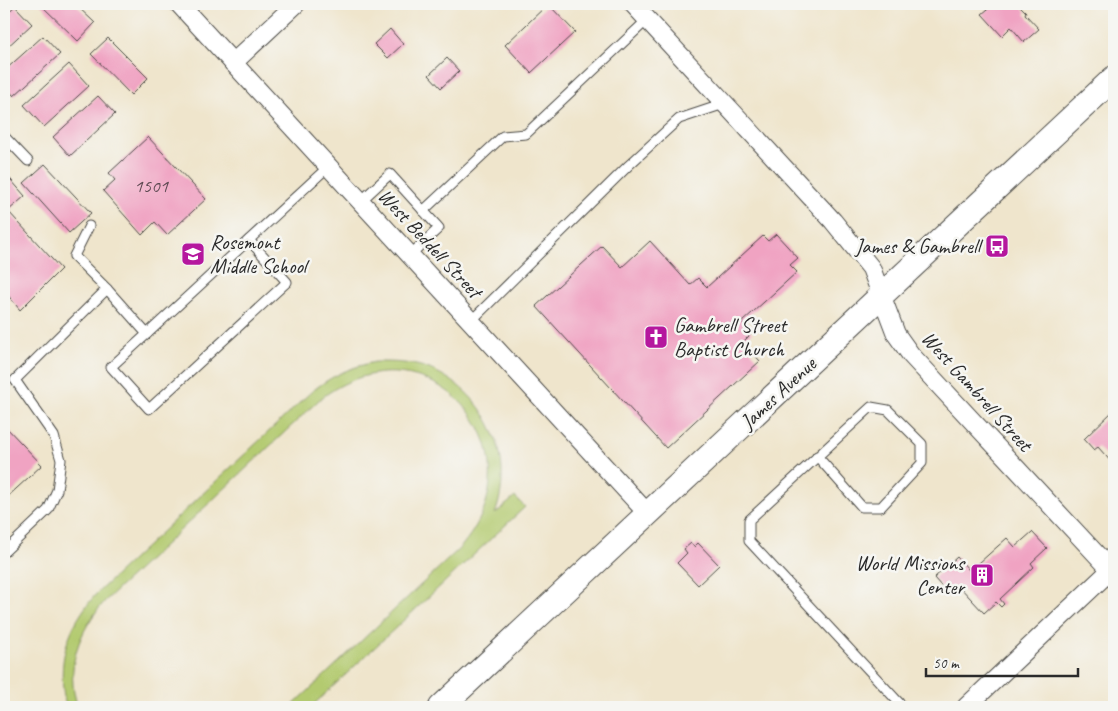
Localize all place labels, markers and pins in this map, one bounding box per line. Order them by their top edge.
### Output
place label: Rosemont Middle School [210,229,310,279]
place label: James & Gambrell [854,233,983,259]
bus stop icon: James & Gambrell [984,233,1010,259]
school or university icon: Rosemont Middle School [180,241,206,267]
place label: Gambrell Street Baptist Church [674,312,788,362]
church icon: Gambrell Street Baptist Church [643,324,669,350]
place label: World Missions Center [856,550,966,600]
building icon: World Missions Center [969,562,995,588]

